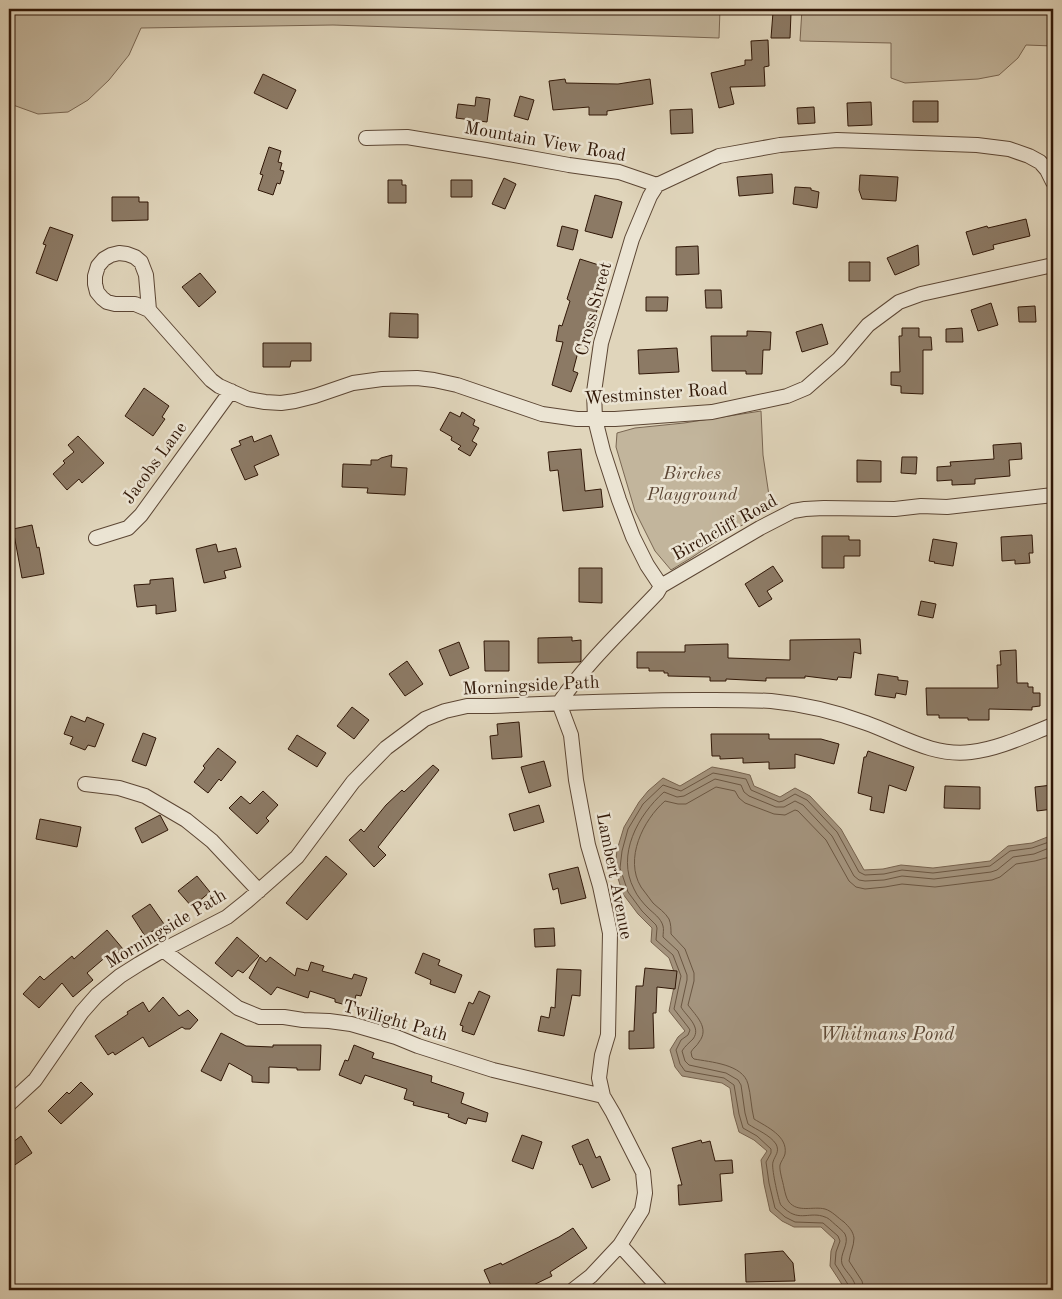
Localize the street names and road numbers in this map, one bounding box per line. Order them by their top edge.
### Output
street label: Mountain View Road [463,119,627,165]
street label: Cross Street [573,260,615,358]
street label: Westminster Road [584,380,728,408]
street label: Jacobs Lane [119,419,191,507]
street label: Birchcliff Road [670,492,780,564]
street label: Morningside Path [462,673,600,699]
street label: Lambert Avenue [593,811,635,941]
street label: Morningside Path [103,886,230,972]
street label: Twilight Path [340,997,450,1045]

